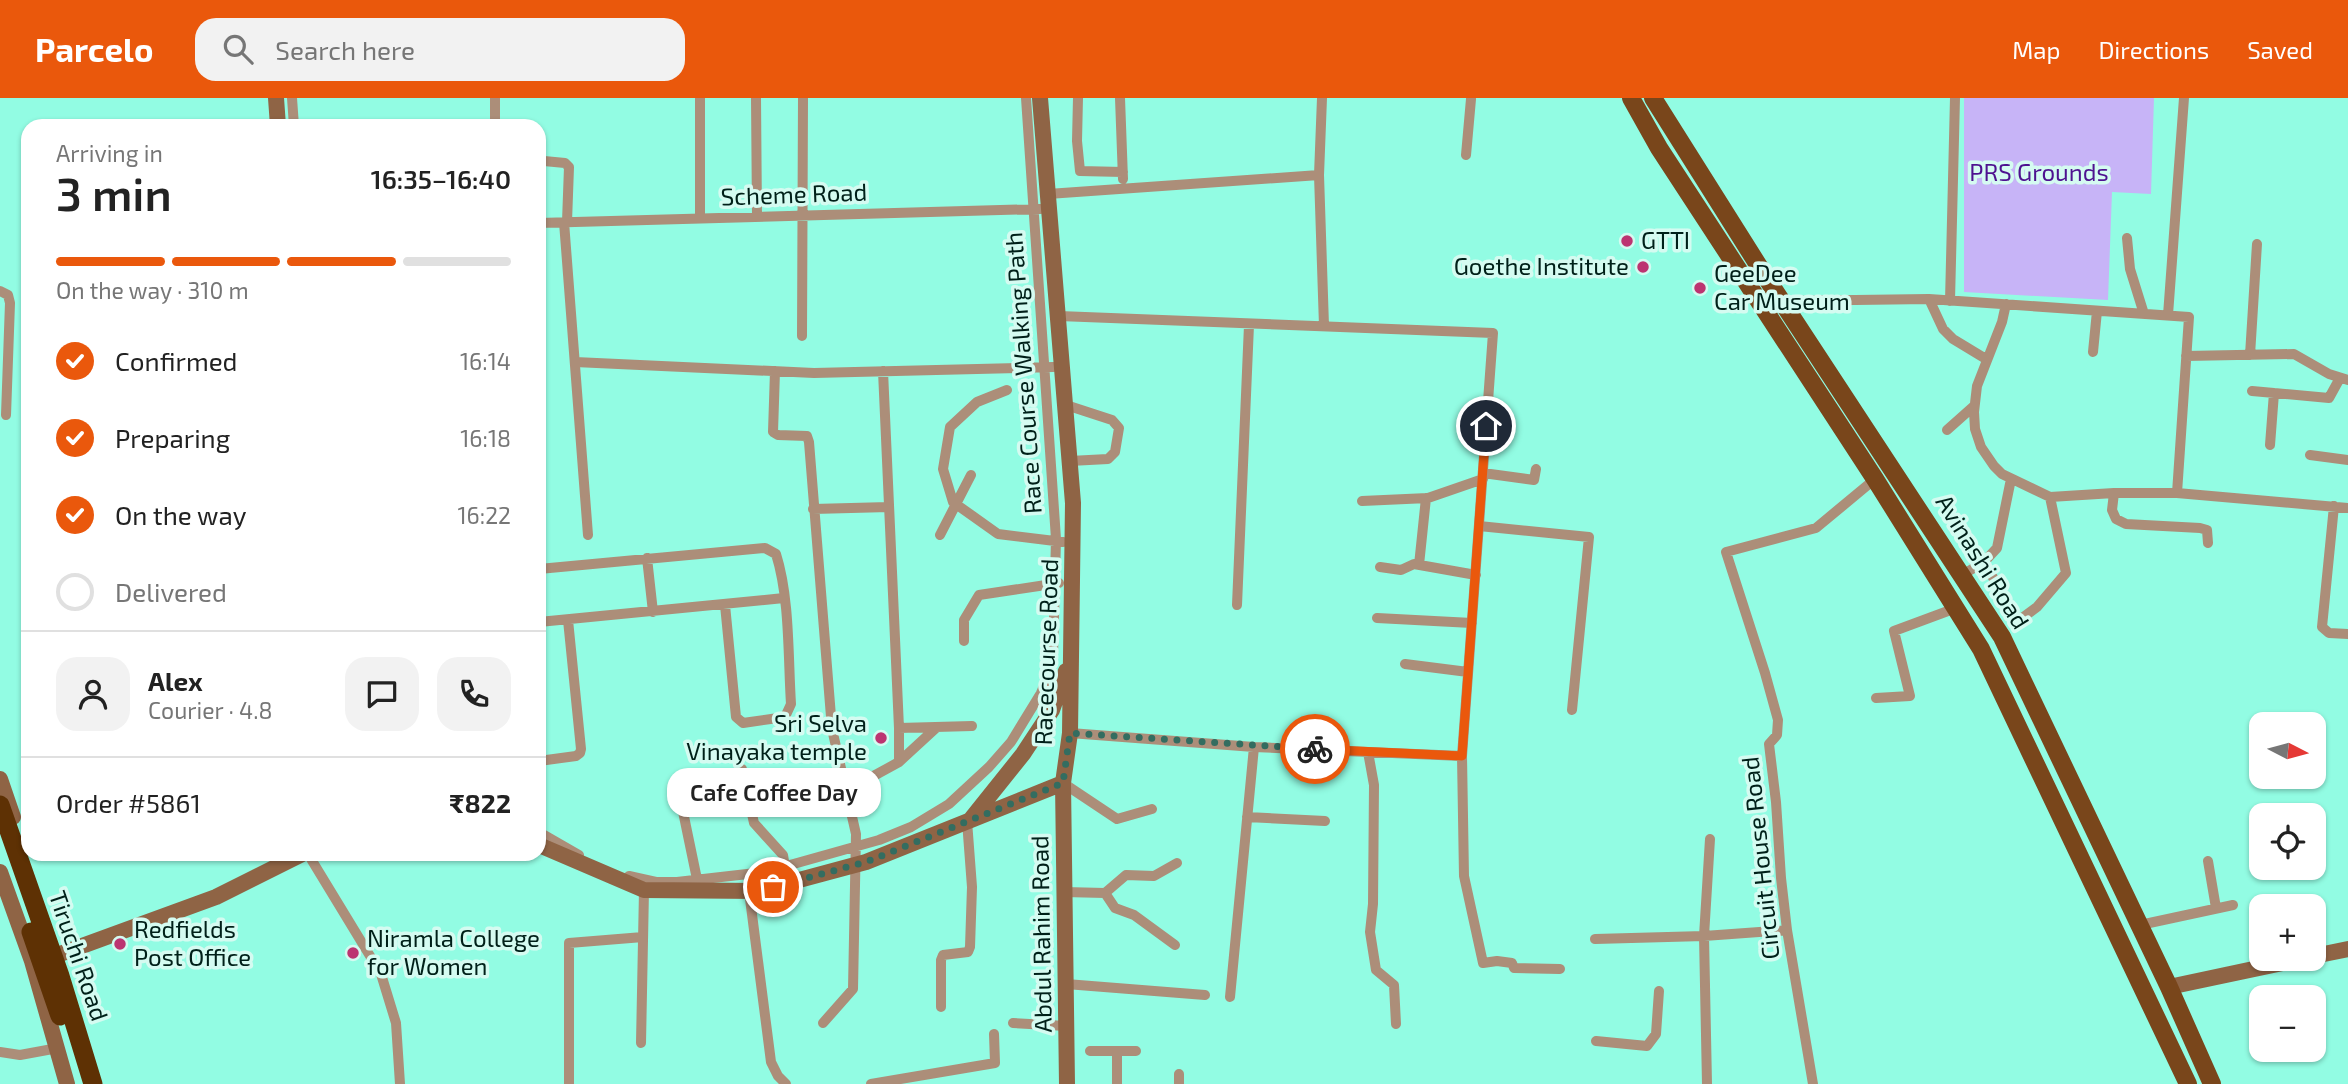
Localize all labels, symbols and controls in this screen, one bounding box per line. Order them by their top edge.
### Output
search box [195,18,685,81]
text: Parcelo [35,29,153,69]
icon: search [219,30,257,68]
text: Search here [275,34,415,65]
text: Map [2012,35,2060,64]
text: Directions [2098,35,2209,64]
text: Saved [2247,35,2313,64]
text: Arriving in [56,139,163,167]
park label: PRS Grounds [1969,157,2109,186]
text: 16:35–16:40 [371,163,511,194]
text: 3 min [56,165,172,220]
street label: Scheme Road [720,176,868,211]
place label: GTTI [1641,225,1690,254]
street label: Race Course Walking Path [998,231,1047,515]
marker: GTTI [1619,233,1635,249]
place label: Goethe Institute [1454,251,1629,280]
place label: GeeDee Car Museum [1714,258,1850,315]
marker: Goethe Institute [1635,259,1651,275]
text: On the way · 310 m [56,276,249,304]
marker: GeeDee Car Museum [1692,280,1708,296]
icon: check [56,342,94,380]
text: Confirmed [115,345,238,376]
text: 16:14 [460,347,511,375]
pin [1456,396,1516,456]
icon: home [1467,407,1505,445]
icon: check [56,419,94,457]
text: Preparing [115,422,230,453]
text: 16:18 [460,424,511,452]
street label: Avinashi Road [1930,489,2036,634]
icon: check [56,496,94,534]
text: On the way [115,499,246,530]
text: 16:22 [457,501,511,529]
street label: Racecourse Road [1028,558,1063,746]
text: Delivered [115,576,227,607]
button: person [56,657,130,731]
button: chat [345,657,419,731]
button: phone [437,657,511,731]
text: Alex [148,665,203,696]
text: Courier · 4.8 [148,696,272,724]
place label: Sri Selva Vinayaka temple [686,708,867,765]
north arrow [2249,712,2326,789]
map controls [2249,712,2326,1062]
courier [1280,714,1350,784]
marker: Sri Selva Vinayaka temple [873,730,889,746]
icon: bike [1296,730,1334,768]
street label: Circuit House Road [1734,755,1785,961]
callout: Cafe Coffee Day [666,768,880,817]
text: Cafe Coffee Day [690,778,858,806]
text: Order #5861 [56,787,201,818]
text: ₹822 [449,787,511,818]
button: locate [2249,803,2326,880]
street label: Abdul Rahim Road [1024,835,1057,1033]
pin [743,857,803,917]
icon: bag [754,868,792,906]
street label: Tiruchi Road [44,887,115,1024]
button: + [2249,894,2326,971]
place label: Redfields Post Office [134,914,251,971]
place label: Niramla College for Women [367,923,540,980]
marker: Redfields Post Office [112,936,128,952]
marker: Niramla College for Women [345,945,361,961]
button: − [2249,985,2326,1062]

